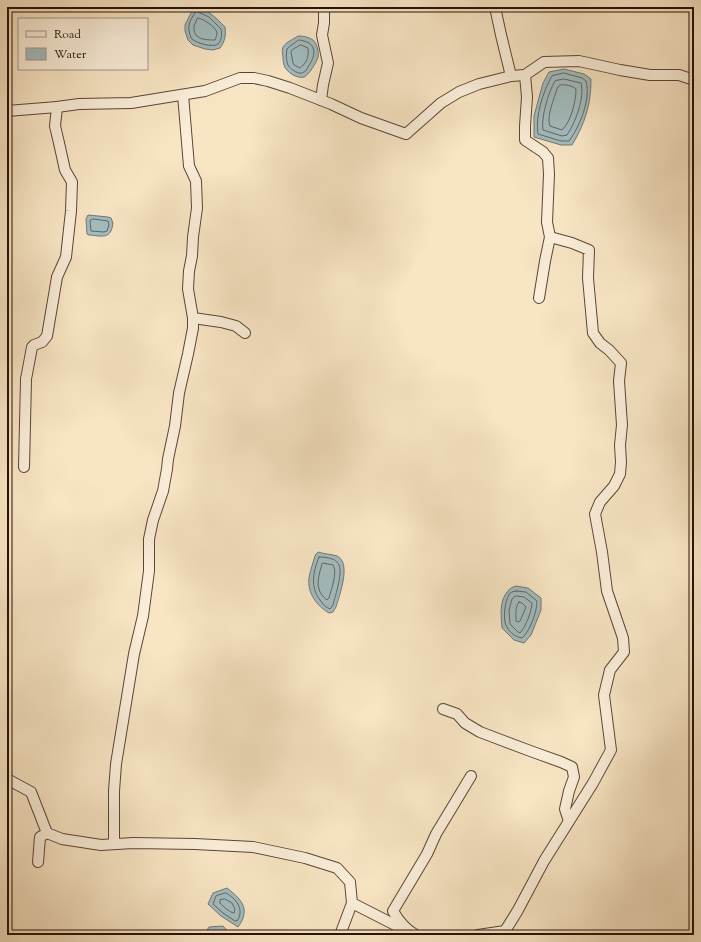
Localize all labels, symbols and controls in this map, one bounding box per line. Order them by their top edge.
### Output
legend [18,18,148,70]
text: Road [54,26,81,44]
text: Water [54,46,87,64]

